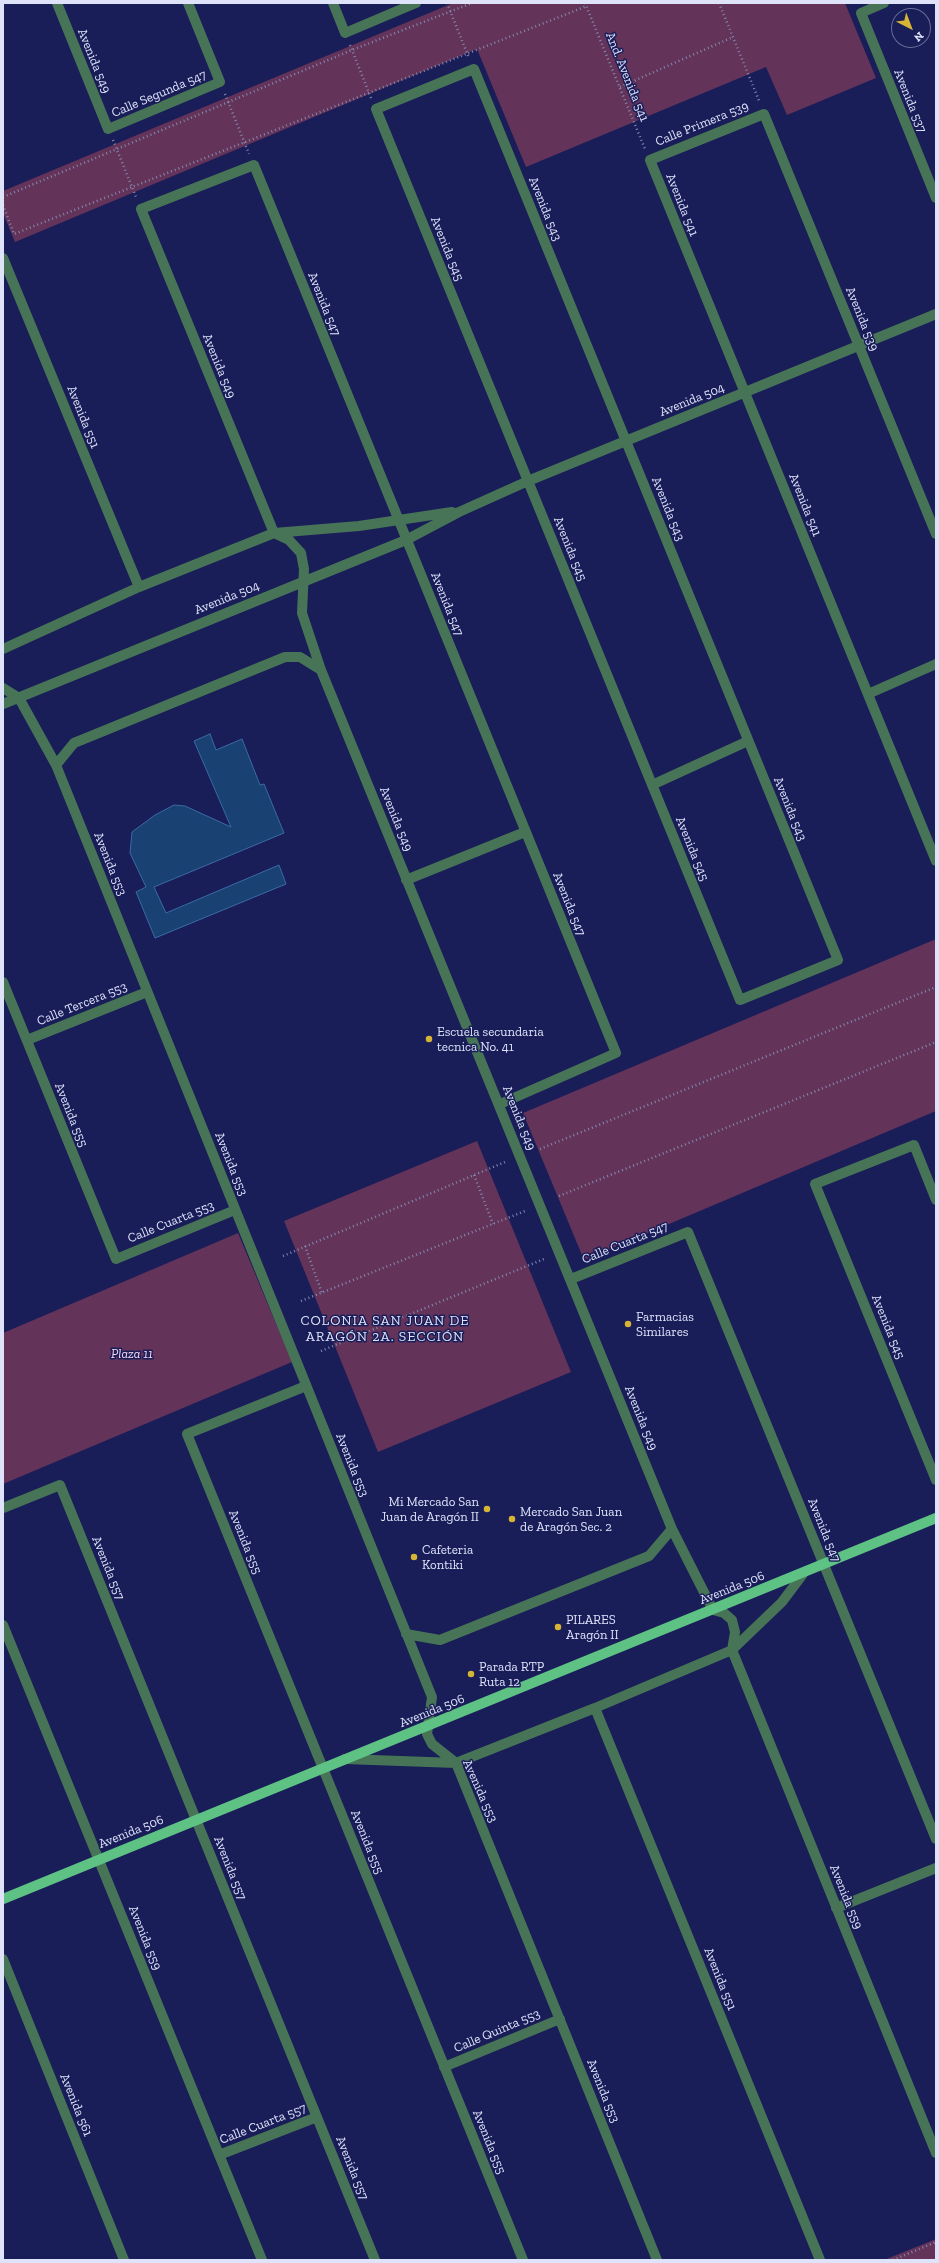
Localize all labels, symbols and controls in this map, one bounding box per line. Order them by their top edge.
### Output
north arrow [891,8,931,48]
street label: Avenida 549 [74,26,114,96]
text: N [911,29,926,44]
street label: And. Avenida 541 [602,30,652,124]
street label: Calle Segunda 547 [109,67,209,121]
street label: Avenida 537 [890,67,930,135]
street label: Calle Primera 539 [653,98,751,150]
street label: Avenida 541 [662,171,702,239]
street label: Avenida 543 [525,175,565,243]
street label: Avenida 545 [427,215,467,283]
street label: Avenida 547 [304,270,344,338]
street label: Avenida 539 [842,285,882,353]
street label: Avenida 549 [199,331,239,401]
street label: Avenida 504 [657,380,727,420]
street label: Avenida 551 [63,383,103,451]
street label: Avenida 541 [785,471,825,539]
street label: Avenida 543 [648,475,688,543]
street label: Avenida 545 [550,515,590,583]
street label: Avenida 547 [427,570,467,638]
street label: Avenida 504 [192,578,262,618]
street label: Avenida 543 [770,775,810,843]
street label: Avenida 549 [376,784,416,854]
street label: Avenida 545 [672,815,712,883]
street label: Avenida 553 [90,830,130,898]
street label: Avenida 547 [549,870,589,938]
street label: Calle Tercera 553 [35,979,129,1029]
place label: Escuela secundaria tecnica No. 41 [437,1024,544,1055]
marker: Escuela secundaria tecnica No. 41 [424,1034,434,1044]
street label: Avenida 555 [51,1081,91,1149]
street label: Avenida 549 [499,1083,539,1153]
street label: Avenida 553 [211,1130,251,1198]
street label: Calle Cuarta 553 [126,1198,216,1246]
street label: Calle Cuarta 547 [580,1219,670,1267]
street label: Avenida 545 [868,1293,908,1361]
place label: Farmacias Similares [636,1309,694,1340]
district label: COLONIA SAN JUAN DE ARAGÓN 2A. SECCIÓN [301,1313,469,1346]
marker: Farmacias Similares [623,1319,633,1329]
park label: Plaza 11 [111,1346,153,1362]
street label: Avenida 549 [621,1383,661,1453]
street label: Avenida 553 [332,1431,372,1499]
place label: Mi Mercado San Juan de Aragón II [380,1494,479,1525]
street label: Avenida 547 [804,1496,844,1564]
marker: Mi Mercado San Juan de Aragón II [482,1504,492,1514]
place label: Mercado San Juan de Aragón Sec. 2 [520,1504,622,1535]
street label: Avenida 555 [225,1508,265,1576]
marker: Mercado San Juan de Aragón Sec. 2 [507,1514,517,1524]
street label: Avenida 557 [88,1534,128,1602]
place label: Cafeteria Kontiki [422,1542,473,1573]
marker: Cafeteria Kontiki [409,1552,419,1562]
street label: Avenida 506 [697,1568,767,1608]
place label: PILARES Aragón II [566,1612,619,1643]
marker: PILARES Aragón II [553,1622,563,1632]
place label: Parada RTP Ruta 12 [479,1659,544,1690]
marker: Parada RTP Ruta 12 [466,1669,476,1679]
street label: Avenida 506 [397,1691,467,1731]
street label: Avenida 553 [459,1757,501,1825]
street label: Avenida 555 [347,1808,387,1876]
street label: Avenida 506 [96,1812,166,1852]
street label: Avenida 557 [210,1834,250,1902]
street label: Avenida 559 [826,1863,866,1931]
street label: Avenida 559 [125,1904,165,1972]
street label: Avenida 551 [700,1945,740,2013]
street label: Calle Quinta 553 [451,2006,543,2056]
street label: Avenida 553 [583,2057,623,2125]
street label: Avenida 561 [56,2071,96,2139]
street label: Calle Cuarta 557 [217,2100,309,2148]
street label: Avenida 555 [469,2108,509,2176]
street label: Avenida 557 [332,2134,372,2202]

